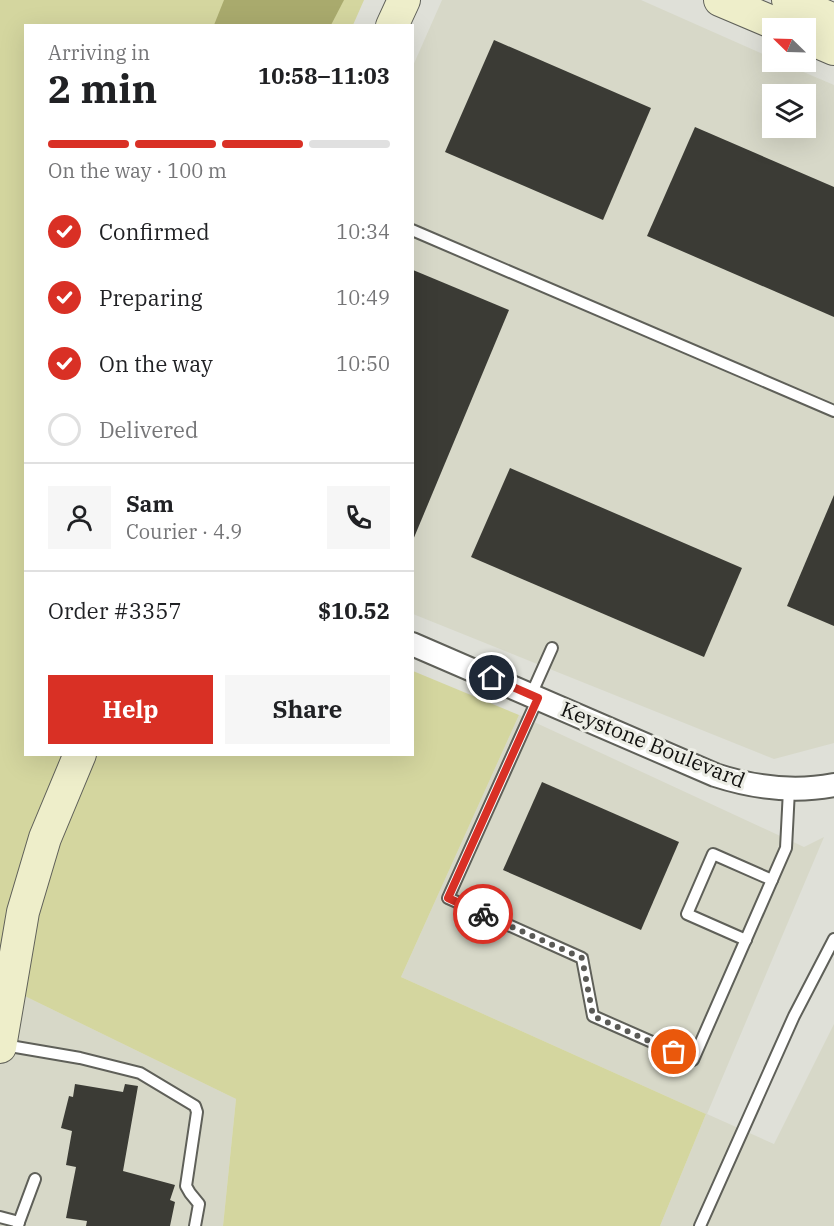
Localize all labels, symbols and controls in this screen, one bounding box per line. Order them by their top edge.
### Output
north arrow [762,18,816,72]
map controls [762,18,816,138]
text: Arriving in [48,39,150,66]
text: 10:58–11:03 [258,61,390,90]
text: 2 min [48,63,157,114]
button: layers [762,84,816,138]
text: On the way · 100 m [48,157,227,184]
icon: check [48,215,81,248]
text: Confirmed [99,217,210,246]
text: 10:34 [336,218,390,245]
icon: check [48,281,81,314]
text: Preparing [99,283,203,312]
text: 10:49 [336,284,390,311]
icon: check [48,347,81,380]
text: On the way [99,349,213,378]
text: 10:50 [336,350,390,377]
text: Delivered [99,415,198,444]
button: person [48,486,111,549]
button: phone [327,486,390,549]
text: Sam [126,489,174,518]
text: Courier · 4.9 [126,518,242,545]
text: Order #3357 [48,596,182,625]
text: $10.52 [318,596,390,625]
pin [466,652,517,703]
icon: home [475,661,508,694]
button: Help [48,675,213,744]
button: Share [225,675,390,744]
street label: Keystone Boulevard [557,694,750,794]
courier [453,884,513,944]
icon: bike [467,898,500,931]
pin [648,1026,699,1077]
icon: bag [657,1035,690,1068]

